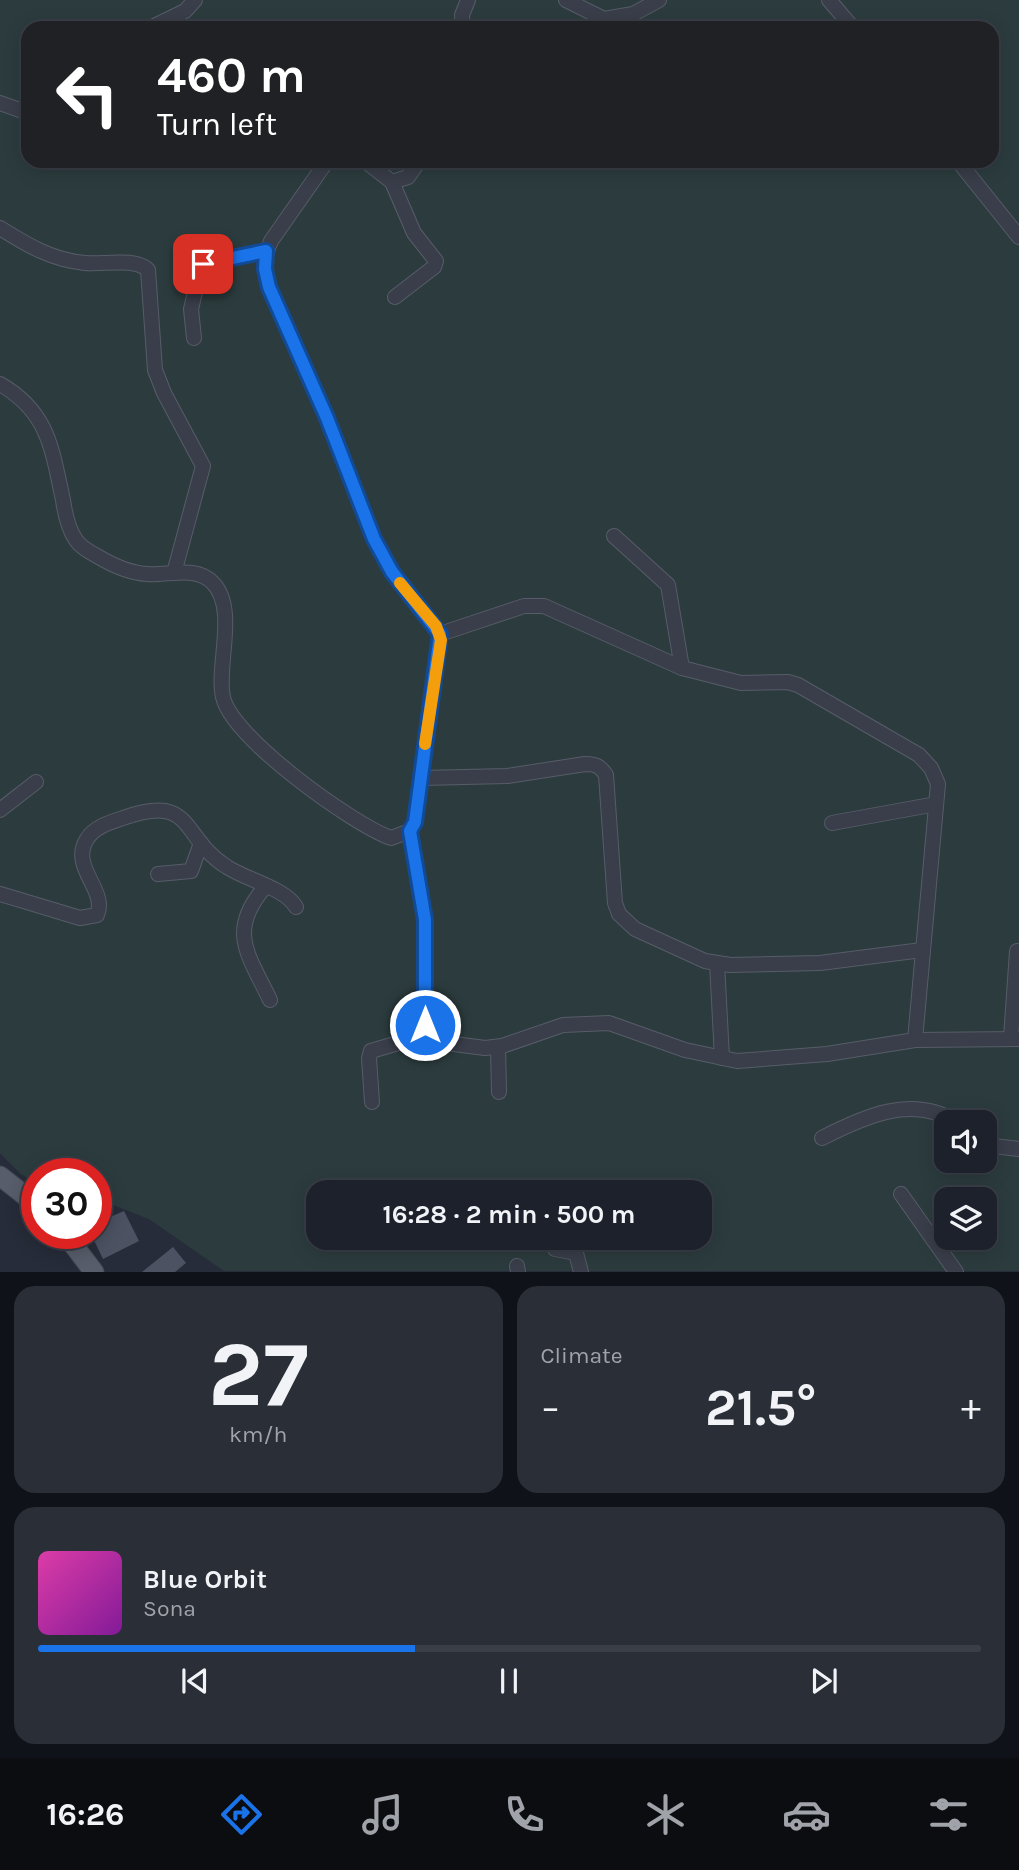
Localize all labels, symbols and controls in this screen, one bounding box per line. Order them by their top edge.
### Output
text: 460 m [157,47,306,104]
icon: left [42,49,133,140]
text: Turn left [157,106,277,143]
pin [173,234,233,294]
icon: arrive [184,245,222,283]
position arrow [388,988,462,1062]
map controls [934,1110,997,1250]
button: sound [934,1110,997,1173]
speed limit sign: 30 [21,1158,112,1249]
button: layers [934,1187,997,1250]
text: 16:28 · 2 min · 500 m [382,1199,636,1230]
text: 27 [208,1322,308,1428]
text: Climate [541,1342,623,1369]
text: 21.5° [705,1377,817,1438]
text: − [541,1385,560,1430]
text: + [961,1385,981,1430]
text: km/h [229,1421,287,1448]
text: Blue Orbit [143,1564,267,1595]
text: Sona [143,1595,196,1622]
icon: previous [176,1662,214,1700]
icon: pause [490,1662,528,1700]
icon: next [805,1662,843,1700]
icon: directions [217,1790,266,1839]
icon: music [358,1790,407,1839]
icon: phone [500,1790,549,1839]
icon: climate [641,1790,690,1839]
icon: car [782,1790,831,1839]
icon: filters [924,1790,973,1839]
text: 16:26 [46,1796,124,1833]

